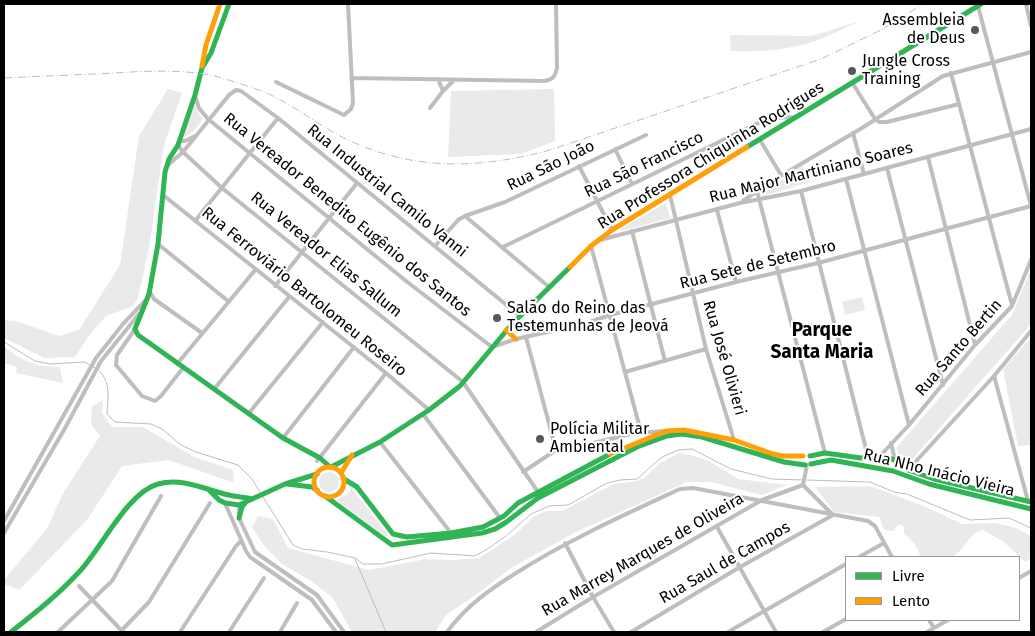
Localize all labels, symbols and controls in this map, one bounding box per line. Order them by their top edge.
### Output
place label: Assembleia de Deus [883,11,965,49]
marker: Assembleia de Deus [969,24,981,36]
place label: Jungle Cross Training [862,52,950,90]
marker: Jungle Cross Training [846,65,858,77]
street label: Rua Professora Chiquinha Rodrigues [594,78,828,234]
street label: Rua Vereador Benedito Eugênio dos Santos [219,109,475,321]
street label: Rua Industrial Camilo Vanni [303,120,471,262]
street label: Rua São Francisco [581,128,707,202]
street label: Rua São João [504,137,598,195]
street label: Rua Major Martiniano Soares [707,138,915,208]
street label: Rua Vereador Elias Sallum [247,188,405,322]
street label: Rua Ferroviário Bartolomeu Roseiro [198,203,410,381]
street label: Rua Sete de Setembro [678,236,838,294]
street label: Rua Santo Bertin [912,296,1006,400]
street label: Rua José Olivieri [698,298,750,418]
place label: Salão do Reino das Testemunhas de Jeová [507,299,669,337]
marker: Salão do Reino das Testemunhas de Jeová [491,312,503,324]
district label: Parque Santa Maria [771,320,873,364]
place label: Polícia Militar Ambiental [550,420,649,458]
marker: Polícia Militar Ambiental [534,433,546,445]
street label: Rua Nho Inácio Vieira [861,445,1017,501]
street label: Rua Marrey Marques de Oliveira [539,489,747,621]
street label: Rua Saul de Campos [656,518,794,608]
legend [845,556,1020,621]
text: Livre [892,567,925,585]
text: Lento [892,592,930,610]

